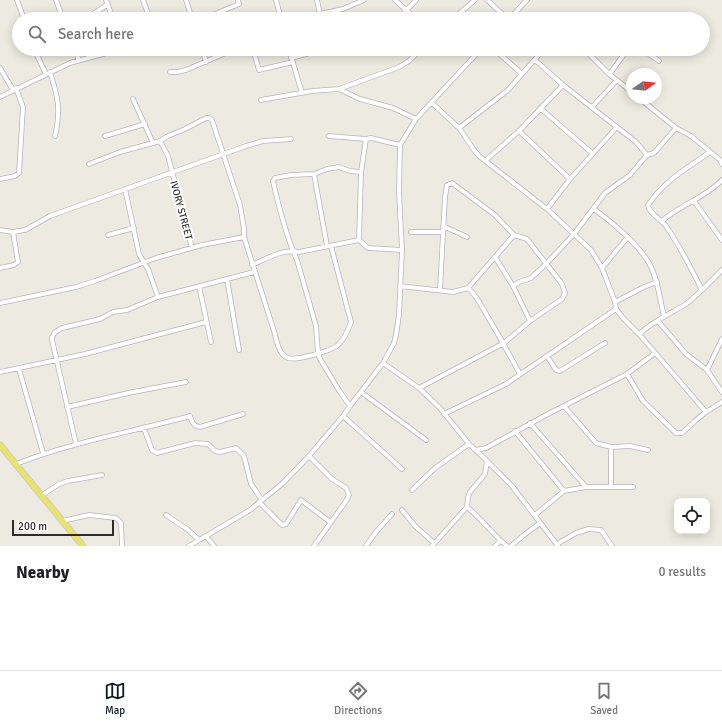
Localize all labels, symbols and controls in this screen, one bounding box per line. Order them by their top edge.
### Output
search box [12,12,710,56]
icon: search [26,23,48,45]
text: Search here [58,25,134,43]
north arrow [626,68,662,104]
street label: IVORY STREET [167,179,195,241]
map controls [674,498,710,534]
button: locate [674,498,710,534]
scale bar [12,518,114,537]
text: 200 m [18,520,47,533]
text: Nearby [16,562,69,583]
text: 0 results [658,564,706,580]
tab: Map [104,680,126,717]
tab: Directions [334,680,382,717]
tab: Saved [590,680,618,717]

